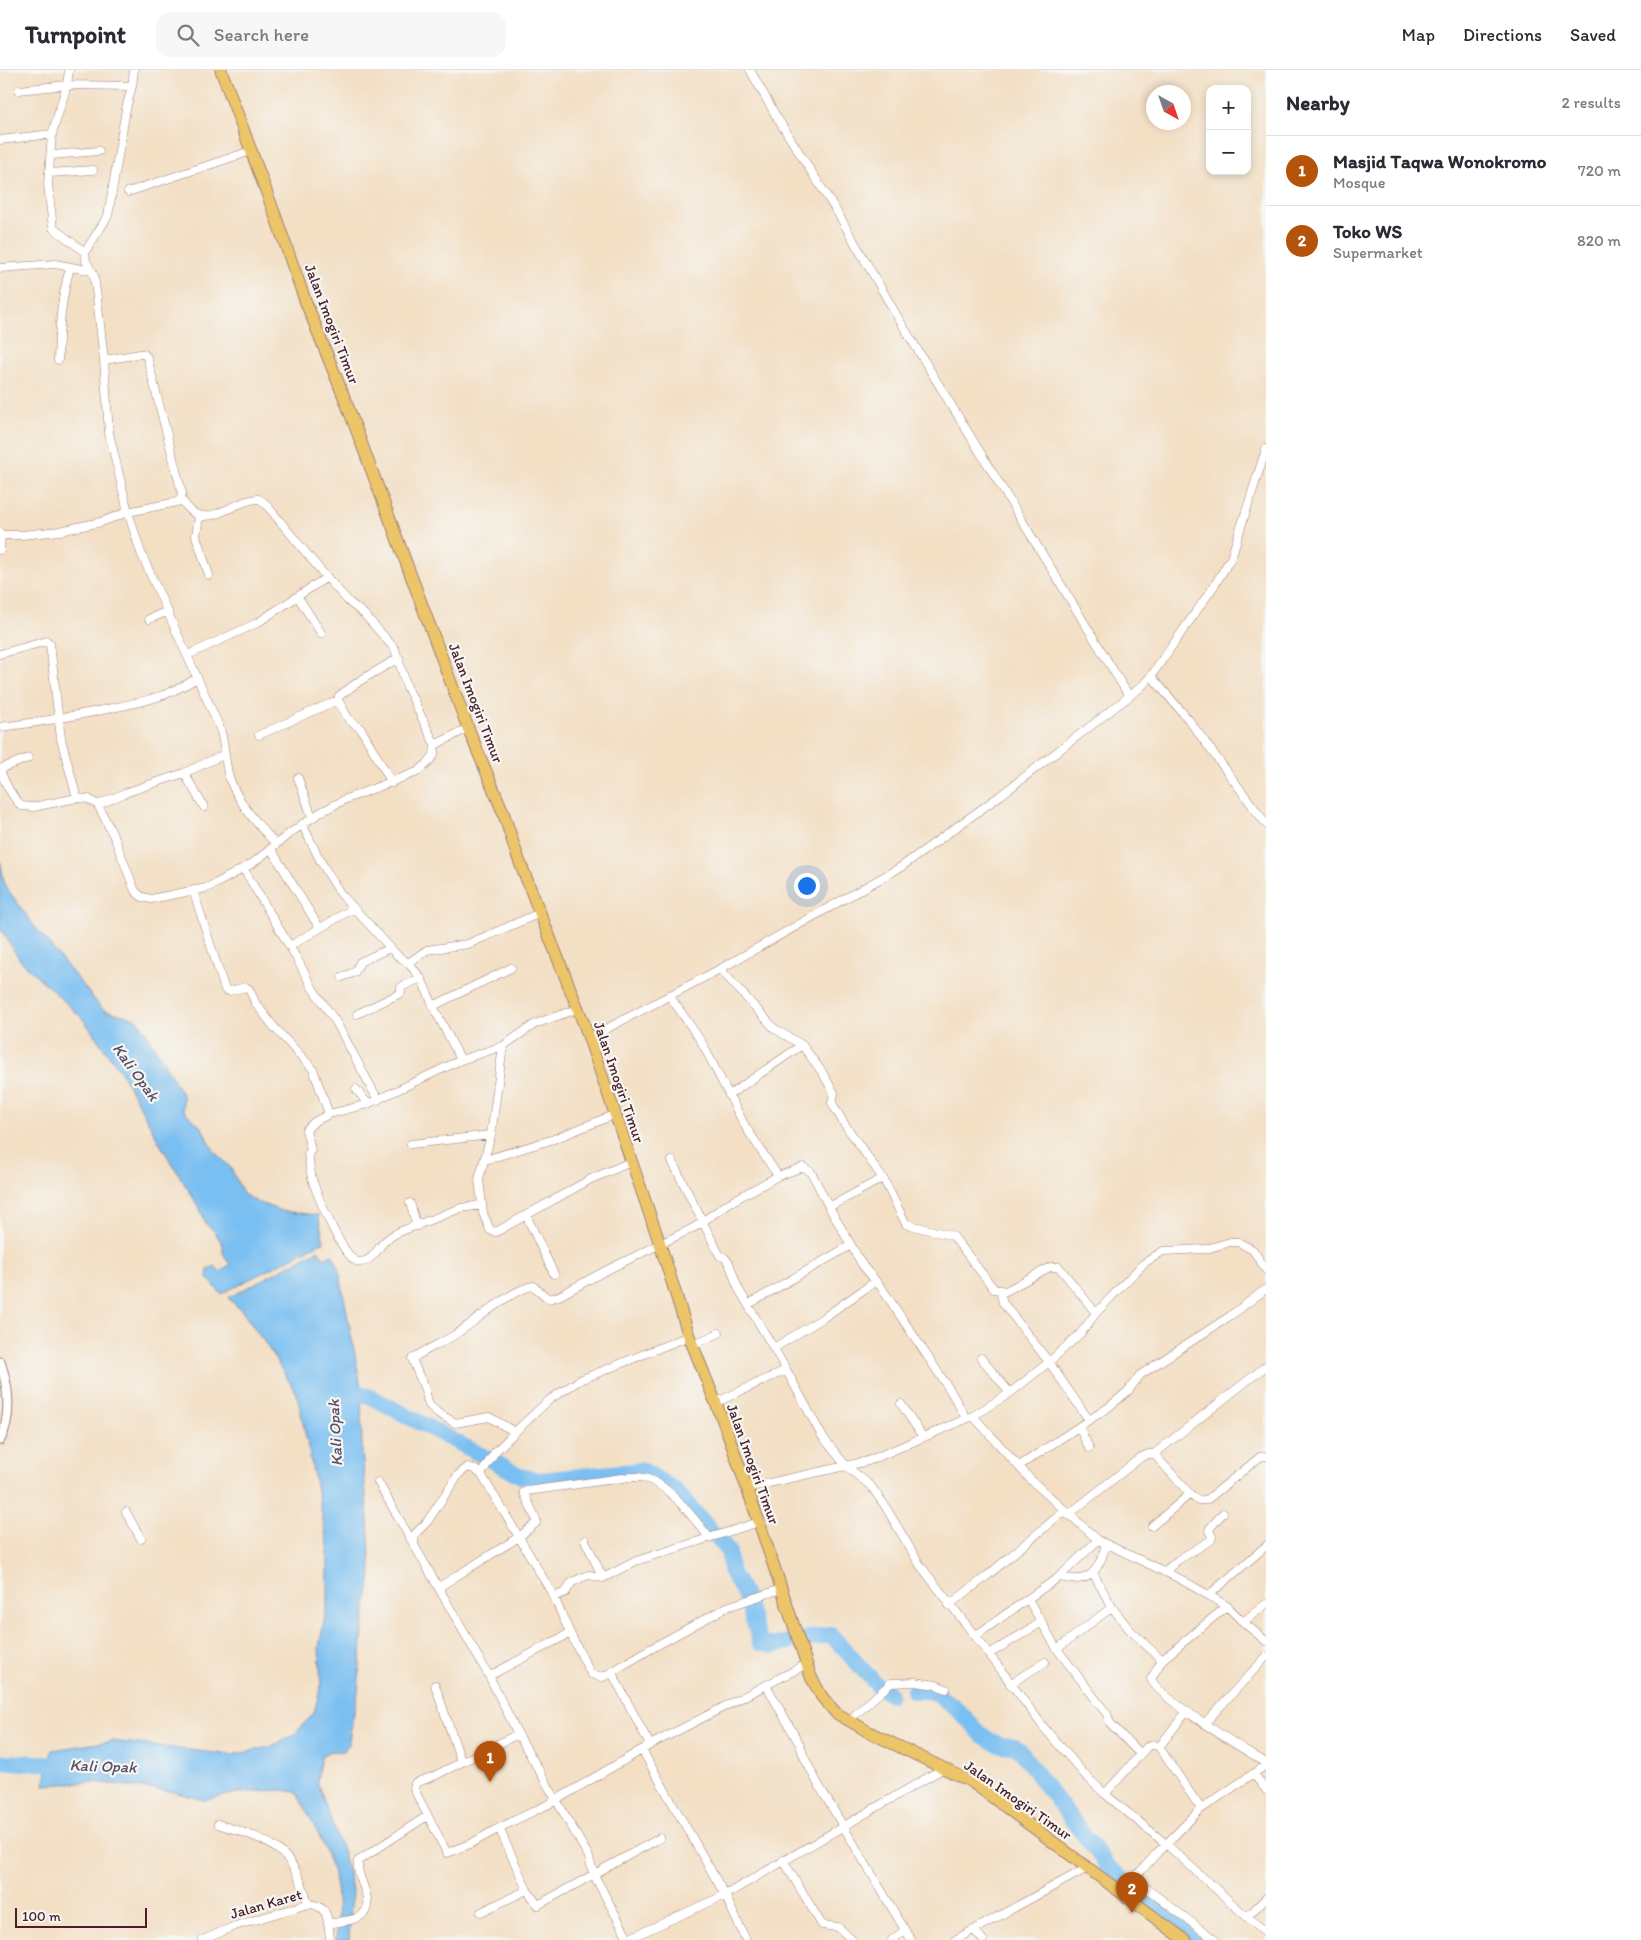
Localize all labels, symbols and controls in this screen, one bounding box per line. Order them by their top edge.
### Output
search box [156,12,506,57]
text: Turnpoint [25,20,126,49]
icon: search [174,21,202,49]
text: Search here [214,23,309,46]
text: Map [1402,24,1435,46]
text: Directions [1463,24,1542,46]
text: Saved [1570,24,1616,46]
north arrow [1146,85,1191,130]
map controls [1206,85,1251,175]
button: + [1206,85,1251,130]
text: Nearby [1286,90,1350,115]
text: 2 results [1561,93,1621,112]
button: − [1206,130,1251,175]
text: Masjid Taqwa Wonokromo [1333,150,1547,173]
text: 1 [1298,161,1306,180]
text: 720 m [1578,161,1621,180]
text: Mosque [1333,173,1386,192]
text: Toko WS [1333,220,1402,243]
text: 2 [1298,231,1306,250]
text: 820 m [1577,231,1621,250]
text: Supermarket [1333,243,1423,262]
street label: Jalan Imogiri Timur [301,261,363,387]
street label: Jalan Imogiri Timur [445,640,507,766]
your location [794,873,820,899]
street label: Jalan Imogiri Timur [590,1019,648,1145]
water label: Kali Opak [109,1039,164,1105]
water label: Kali Opak [324,1398,346,1467]
street label: Jalan Imogiri Timur [723,1401,783,1527]
pin: 1 [474,1741,506,1782]
water label: Kali Opak [69,1755,137,1777]
street label: Jalan Imogiri Timur [961,1756,1075,1844]
pin: 2 [1116,1872,1148,1913]
street label: Jalan Karet [228,1885,304,1923]
scale bar [15,1905,148,1928]
text: 100 m [22,1908,61,1925]

